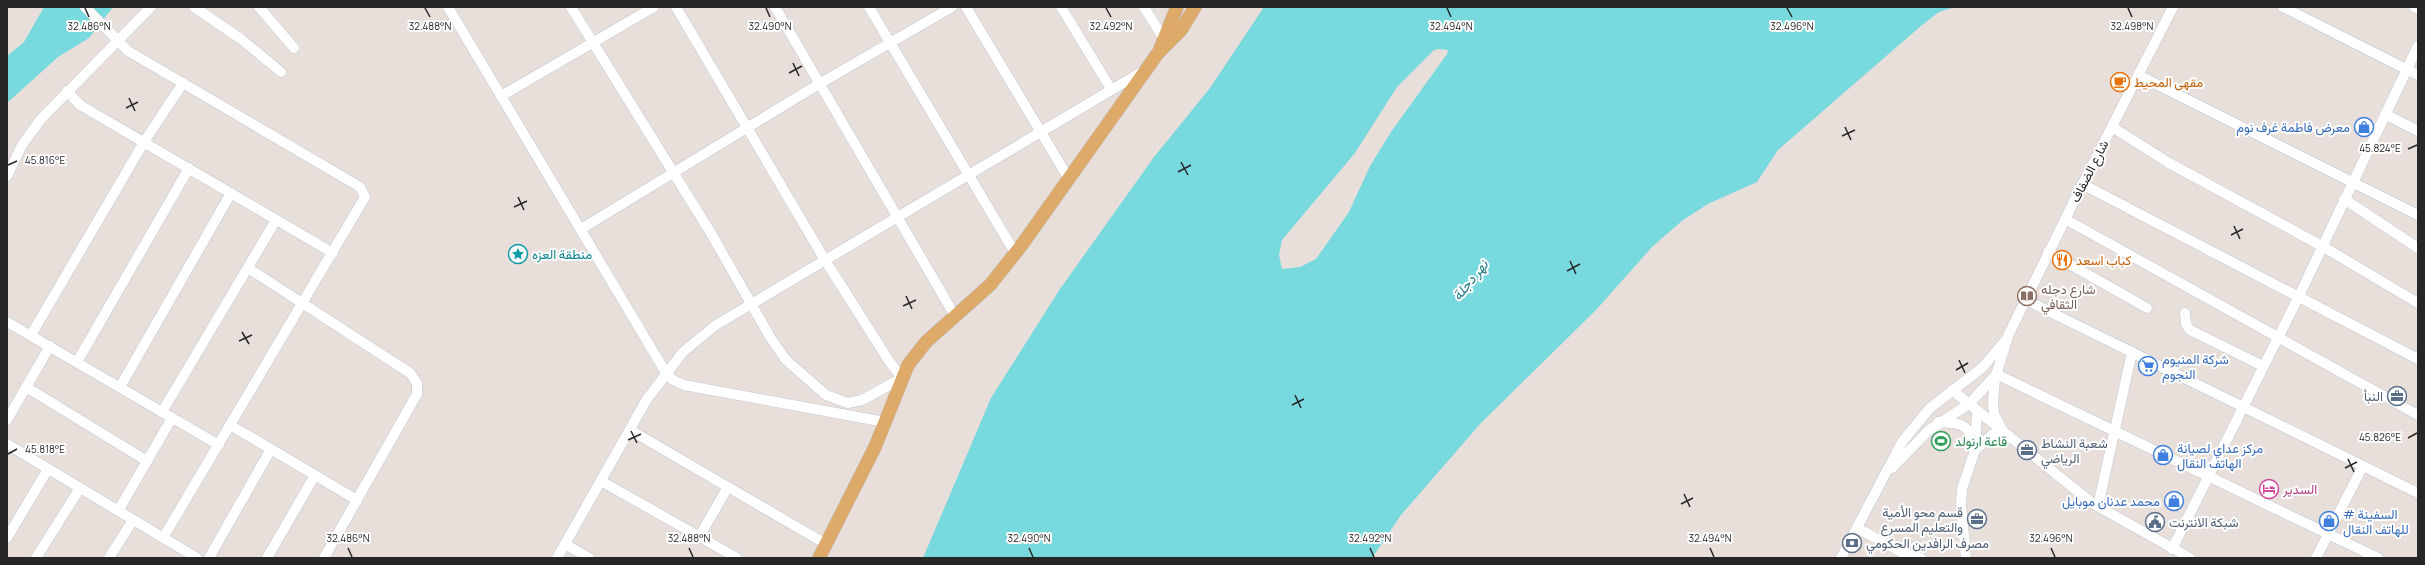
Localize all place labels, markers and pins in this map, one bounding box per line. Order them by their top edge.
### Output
cafe icon: مقهى المحيط [2109,71,2131,93]
place label: مقهى المحيط [2134,73,2203,91]
shop icon: معرض فاطمة غرف نوم [2353,116,2375,138]
place label: معرض فاطمة غرف نوم [2236,118,2350,136]
place icon: منطقة العزه [507,243,529,265]
place label: منطقة العزه [532,245,592,263]
restaurant icon: كباب اسعد [2051,249,2073,271]
place label: كباب اسعد [2076,251,2131,269]
place label: شارع دجله الثقافي [2041,280,2096,315]
library icon: شارع دجله الثقافي [2016,285,2038,307]
place label: شركة المنيوم النجوم [2162,350,2229,383]
supermarket icon: شركة المنيوم النجوم [2137,355,2159,377]
office icon: النبأ [2386,385,2408,407]
place label: النبأ [2364,387,2383,405]
sports icon: قاعة ارنولد [1930,430,1952,452]
place label: قاعة ارنولد [1955,432,2007,450]
place label: شعبة النشاط الرياضي [2041,434,2108,469]
office icon: شعبة النشاط الرياضي [2016,439,2038,461]
place label: مركز عداي لصيانة الهاتف النقال [2177,439,2263,472]
shop icon: مركز عداي لصيانة الهاتف النقال [2152,444,2174,466]
hotel icon: السدير [2258,478,2280,500]
place label: السدير [2282,480,2317,498]
shop icon: محمد عدنان موبايل [2163,490,2185,512]
place label: محمد عدنان موبايل [2062,492,2160,510]
place label: قسم محو الأمية والتعليم المسرع [1880,503,1963,537]
place label: # السفينة للهاتف النقال [2343,505,2409,538]
office icon: قسم محو الأمية والتعليم المسرع [1966,508,1988,530]
shop icon: # السفينة للهاتف النقال [2318,510,2340,532]
public building icon: شبكة الانترنت [2144,511,2166,533]
place label: شبكة الانترنت [2169,513,2238,531]
bank icon: مصرف الرافدين الحكومي [1841,532,1863,554]
place label: مصرف الرافدين الحكومي [1866,534,1989,554]

